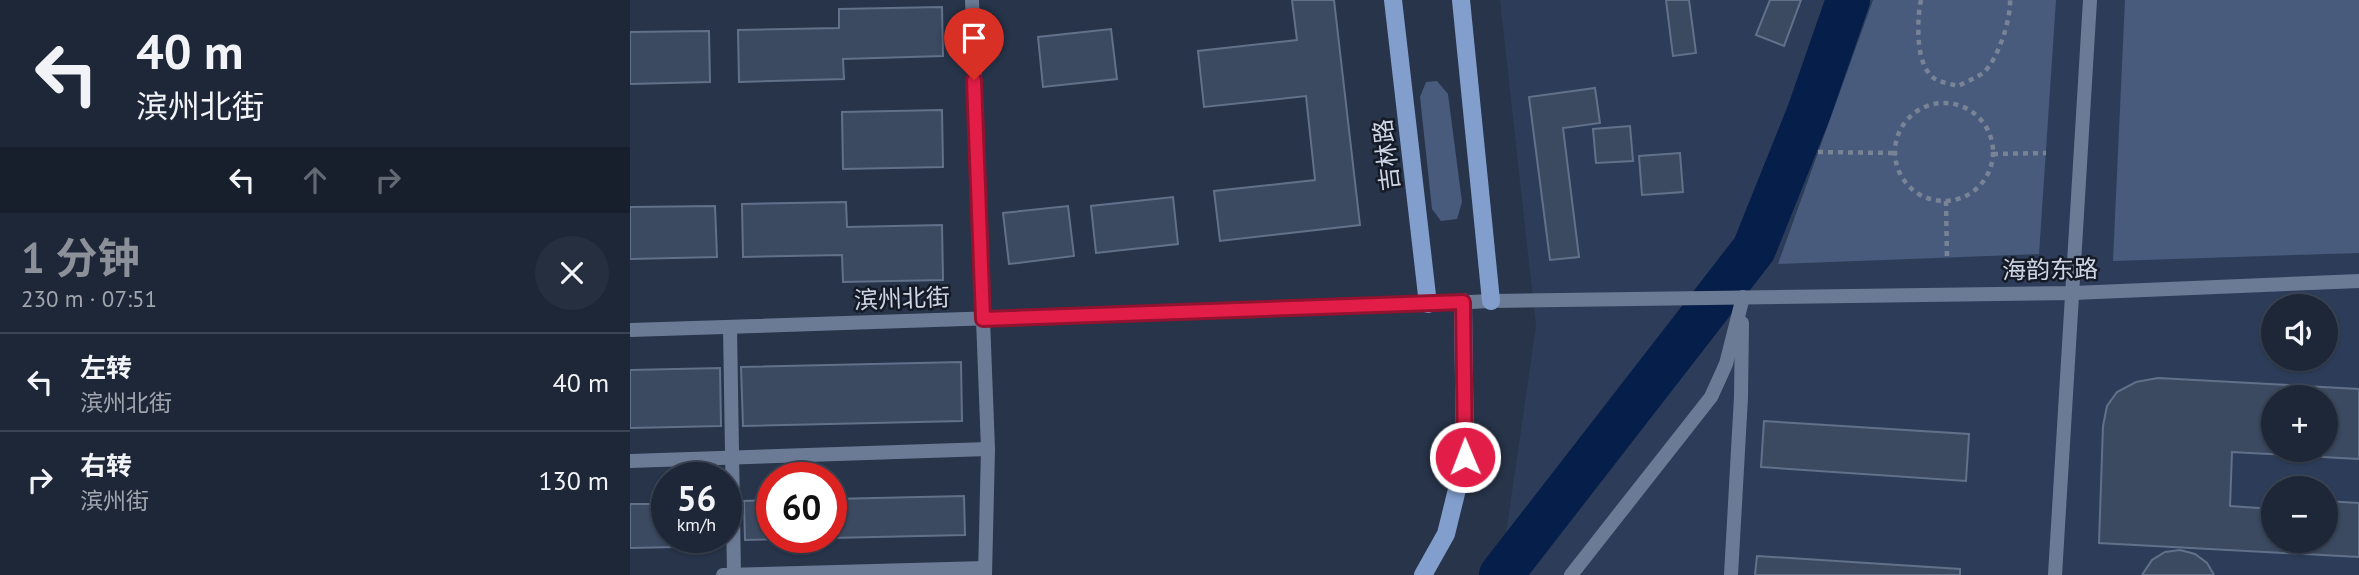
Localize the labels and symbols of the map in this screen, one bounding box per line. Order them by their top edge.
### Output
pin [944,8,1004,80]
street label: 吉林路 [1367,117,1406,193]
street label: 海韵东路 [2002,253,2098,286]
street label: 滨州北街 [853,281,950,316]
position arrow [1428,420,1502,494]
speed limit sign: 60 [756,462,847,553]

